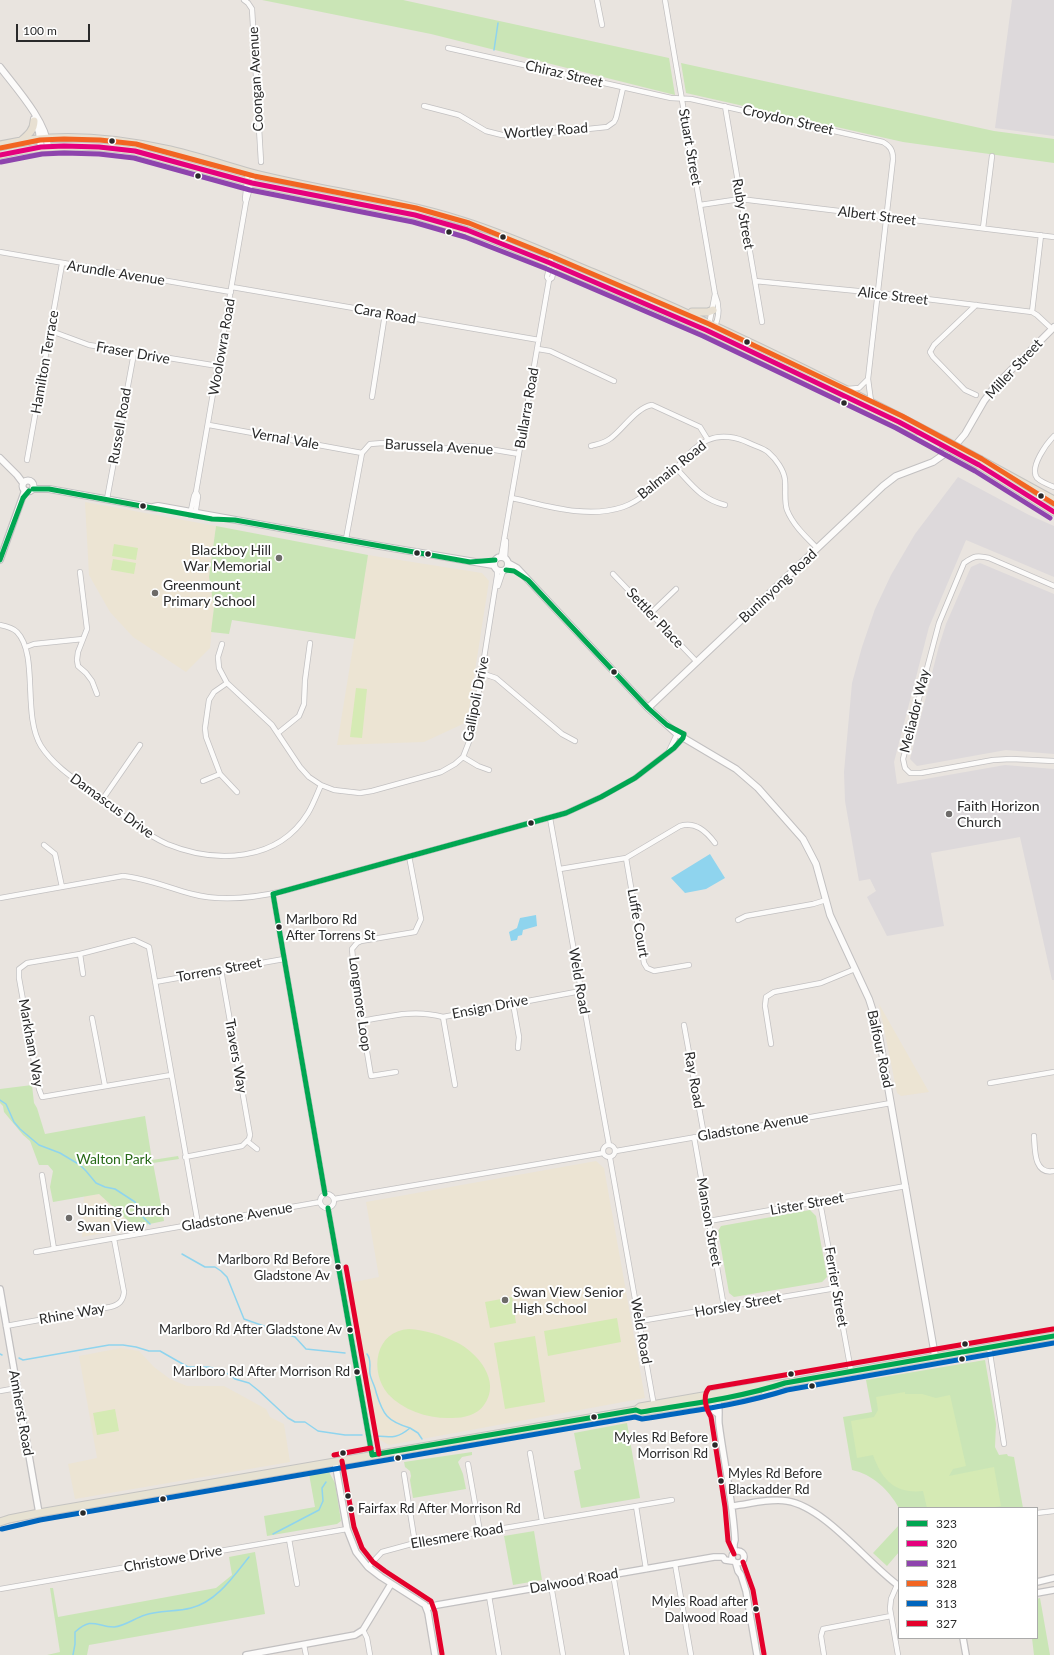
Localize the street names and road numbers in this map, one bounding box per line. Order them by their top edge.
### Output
street label: Coongan Avenue [245,26,267,132]
street label: Chiraz Street [524,57,604,91]
street label: Croydon Street [741,101,835,139]
street label: Stuart Street [675,107,705,187]
street label: Wortley Road [503,120,589,142]
street label: Ruby Street [729,177,757,251]
street label: Albert Street [837,203,917,229]
street label: Arundle Avenue [66,257,166,289]
street label: Alice Street [857,283,929,309]
street label: Woolowra Road [205,297,239,397]
street label: Cara Road [353,300,417,328]
street label: Hamilton Terrace [28,309,62,415]
street label: Miller Street [982,336,1046,402]
street label: Fraser Drive [95,338,171,368]
street label: Bullarra Road [512,366,542,450]
street label: Russell Road [105,387,135,465]
street label: Vernal Vale [250,425,320,453]
street label: Barussela Avenue [384,436,494,458]
street label: Balmain Road [634,437,710,503]
street label: Buninyong Road [736,546,820,626]
street label: Settler Place [623,584,687,652]
street label: Gallipoli Drive [459,655,493,743]
street label: Meliador Way [896,667,934,755]
street label: Damascus Drive [67,770,157,842]
street label: Luffe Court [624,887,652,959]
street label: Weld Road [565,947,593,1015]
street label: Torrens Street [175,954,263,986]
street label: Longmore Loop [345,956,375,1052]
street label: Ensign Drive [451,991,529,1023]
street label: Markham Way [15,997,47,1089]
street label: Balfour Road [864,1008,896,1090]
street label: Travers Way [221,1017,251,1095]
street label: Ray Road [681,1050,707,1110]
street label: Gladstone Avenue [696,1109,810,1145]
street label: Manson Street [693,1176,725,1268]
street label: Lister Street [769,1189,845,1219]
street label: Gladstone Avenue [180,1199,294,1235]
street label: Ferrier Street [821,1246,851,1328]
street label: Horsley Street [693,1289,783,1321]
street label: Weld Road [627,1297,655,1365]
street label: Rhine Way [38,1300,106,1328]
street label: Amherst Road [5,1369,37,1457]
street label: Ellesmere Road [409,1520,505,1552]
street label: Christowe Drive [122,1542,224,1576]
street label: Dalwood Road [528,1565,620,1597]

